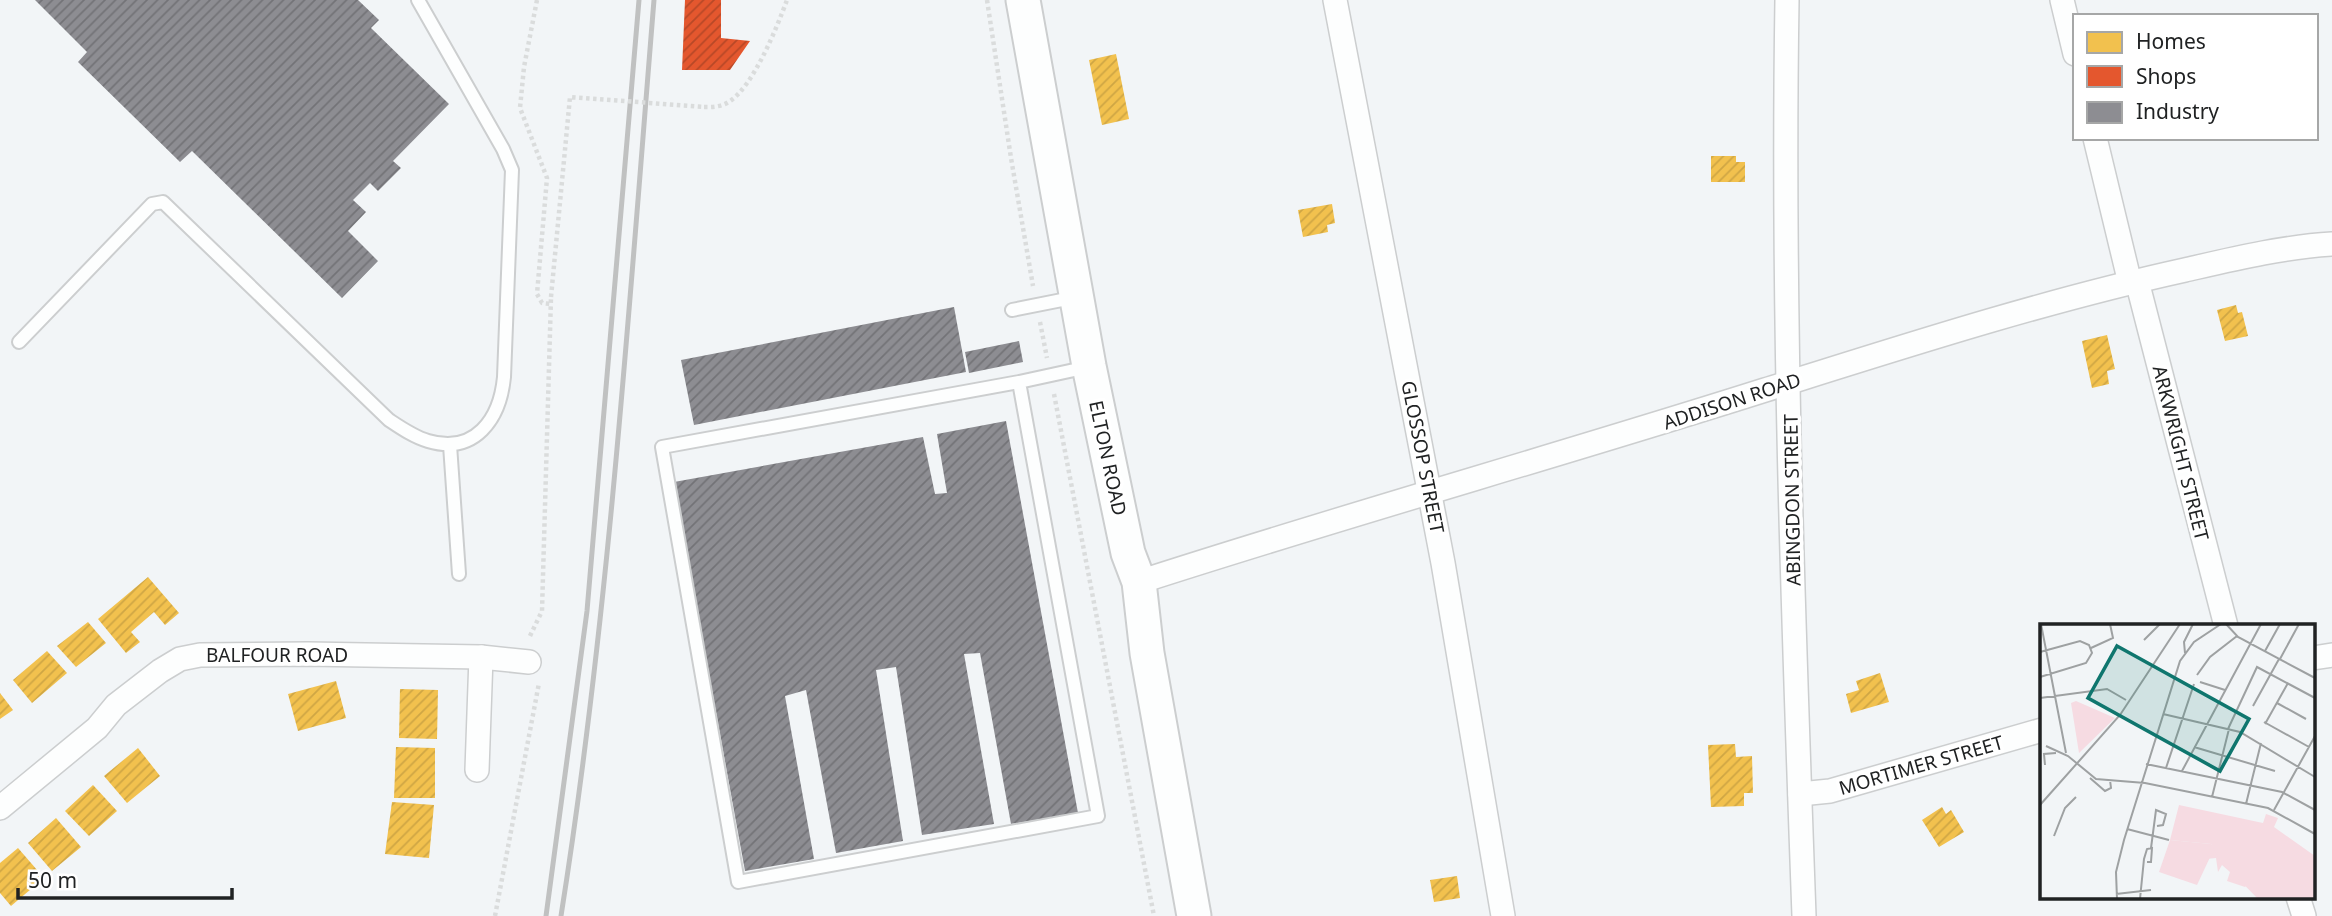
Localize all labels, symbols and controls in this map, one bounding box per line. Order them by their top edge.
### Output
legend [2073,14,2318,140]
text: Homes [2136,27,2206,55]
text: Shops [2136,62,2196,90]
text: Industry [2136,97,2219,125]
street label: ARKWRIGHT STREET [2147,363,2215,544]
street label: ADDISON ROAD [1660,367,1804,435]
street label: GLOSSOP STREET [1395,378,1451,536]
street label: ELTON ROAD [1083,398,1133,518]
street label: ABINGDON STREET [1777,413,1806,586]
inset map [2040,624,2314,898]
street label: BALFOUR ROAD [206,642,348,668]
street label: MORTIMER STREET [1836,729,2007,801]
scale bar [18,856,231,900]
text: 50 m [28,866,77,894]

